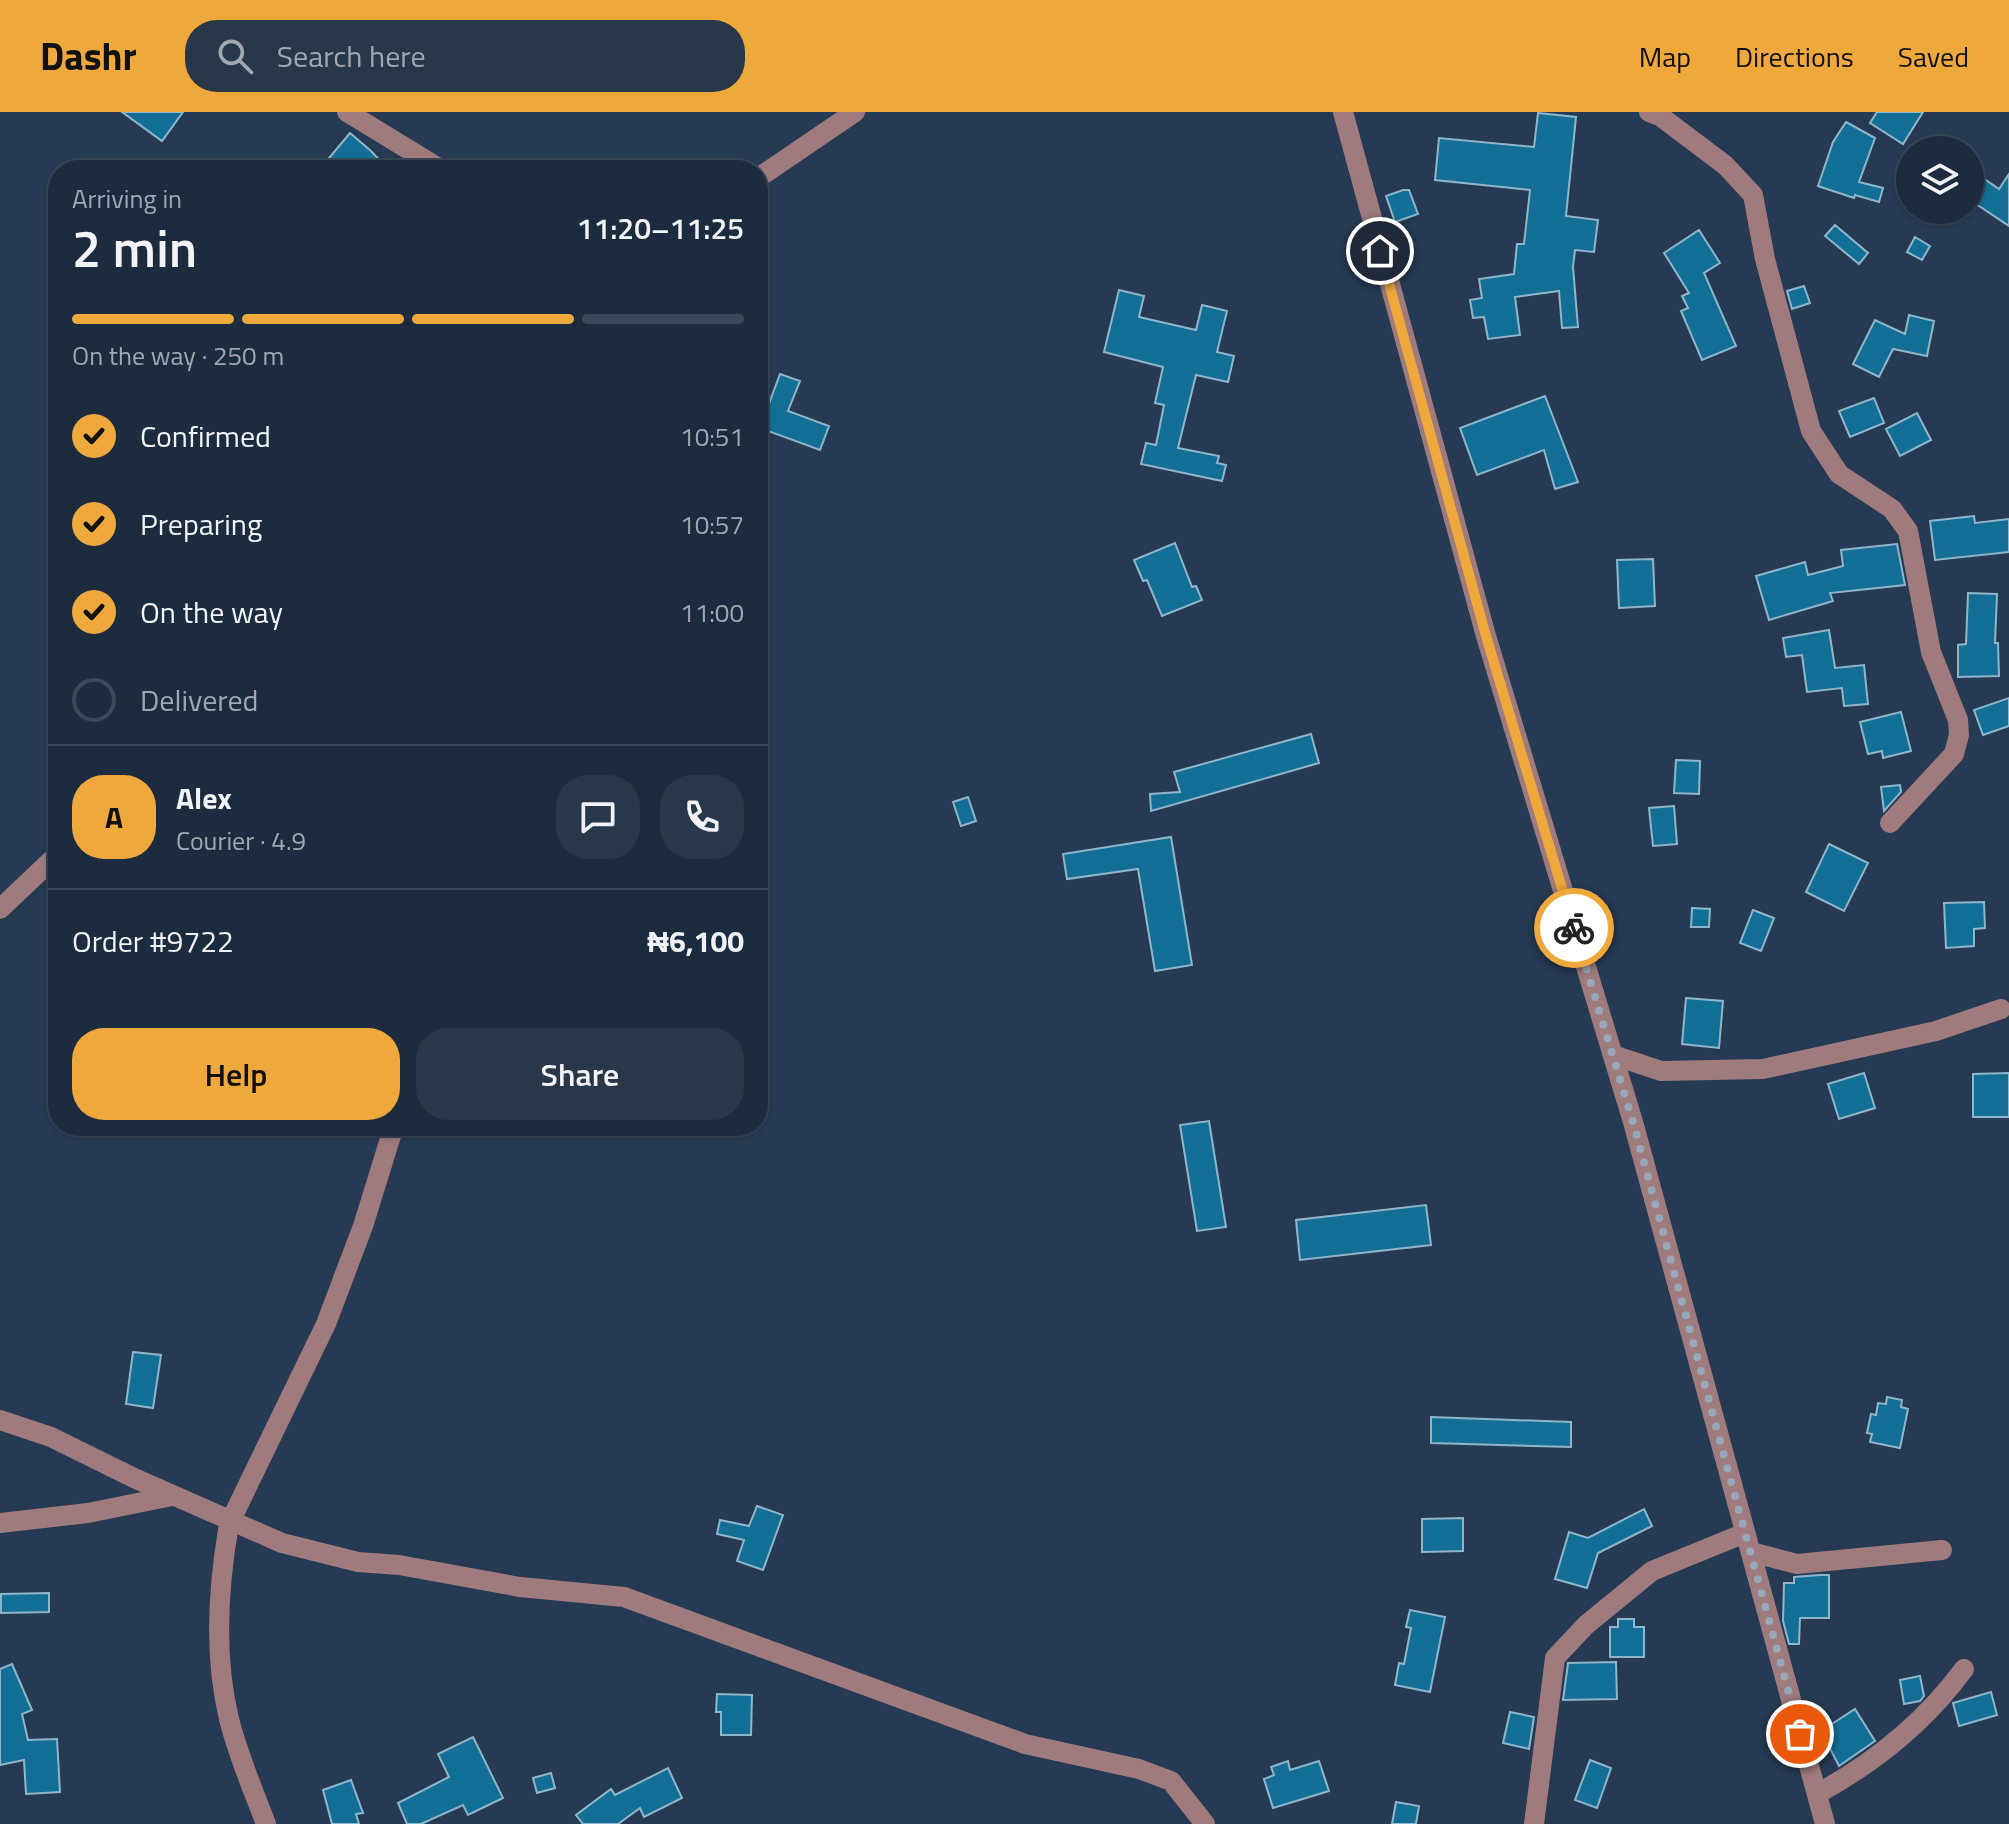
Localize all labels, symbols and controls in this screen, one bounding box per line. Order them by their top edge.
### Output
search box [185,20,745,92]
text: Dashr [40,27,137,85]
text: Search here [277,33,426,79]
icon: search [213,34,257,78]
text: Map [1639,35,1691,78]
text: Directions [1735,35,1854,78]
text: Saved [1898,35,1969,78]
map controls [1896,136,1984,224]
button: layers [1896,136,1984,224]
text: Arriving in [72,179,182,218]
text: 11:20–11:25 [577,205,744,251]
text: 2 min [72,208,197,287]
pin [1346,217,1414,285]
icon: home [1358,229,1402,273]
text: On the way · 250 m [72,336,284,375]
text: Confirmed [140,413,271,459]
icon: check [72,414,116,458]
text: 10:51 [680,417,744,456]
text: Preparing [140,501,262,547]
icon: check [72,502,116,546]
text: 10:57 [680,505,744,544]
text: On the way [140,589,283,635]
icon: check [72,590,116,634]
text: 11:00 [680,593,744,632]
text: Delivered [140,677,258,723]
text: Alex [176,775,232,821]
button: chat [556,775,640,859]
button: phone [660,775,744,859]
text: A [105,794,123,840]
text: Courier · 4.9 [176,821,306,860]
courier [1534,888,1614,968]
icon: bike [1552,906,1596,950]
text: Order #9722 [72,918,234,964]
text: ₦6,100 [647,918,744,964]
button: Help [72,1028,400,1120]
button: Share [416,1028,744,1120]
pin [1766,1700,1834,1768]
icon: bag [1778,1712,1822,1756]

